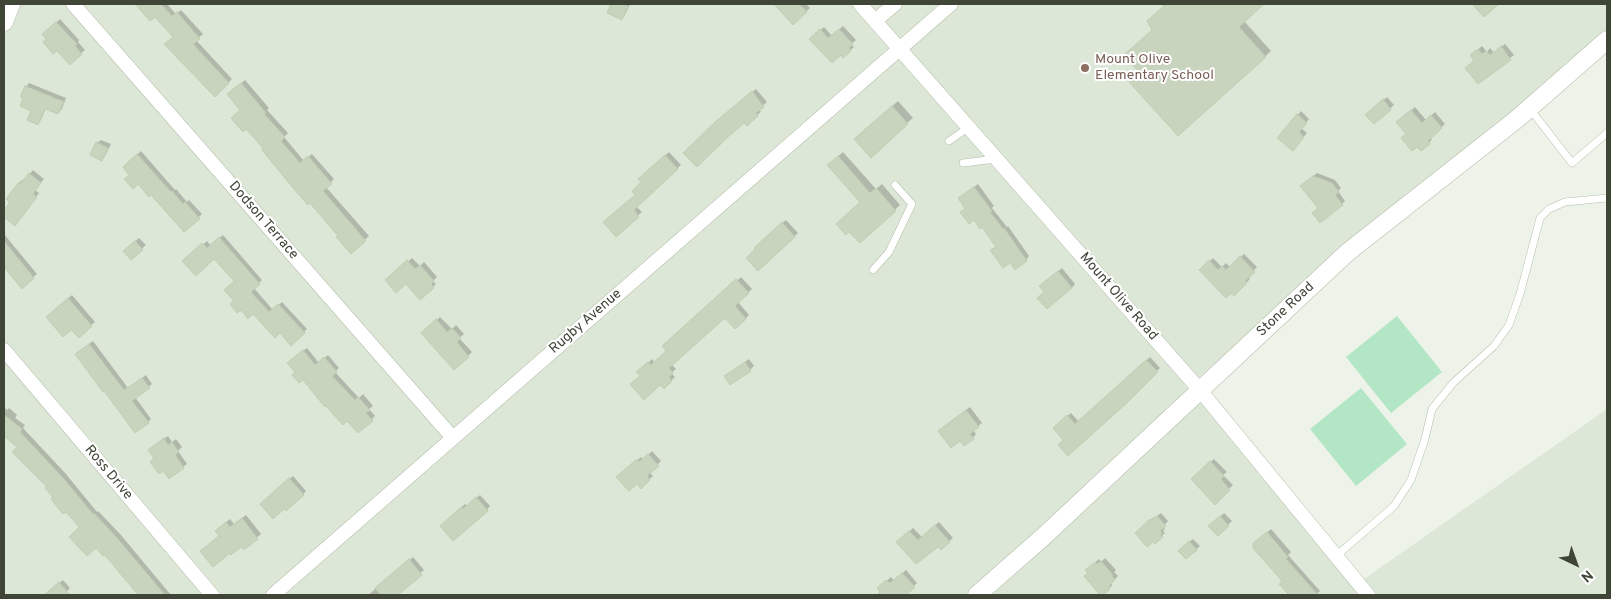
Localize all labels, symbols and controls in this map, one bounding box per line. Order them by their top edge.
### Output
place label: Mount Olive Elementary School [1095,52,1214,84]
marker: Mount Olive Elementary School [1079,62,1091,74]
street label: Dodson Terrace [225,179,301,263]
street label: Mount Olive Road [1075,250,1161,344]
street label: Stone Road [1254,279,1318,341]
street label: Rugby Avenue [546,286,626,358]
street label: Ross Drive [80,442,136,504]
north arrow [1551,539,1601,589]
text: N [1577,566,1596,585]

